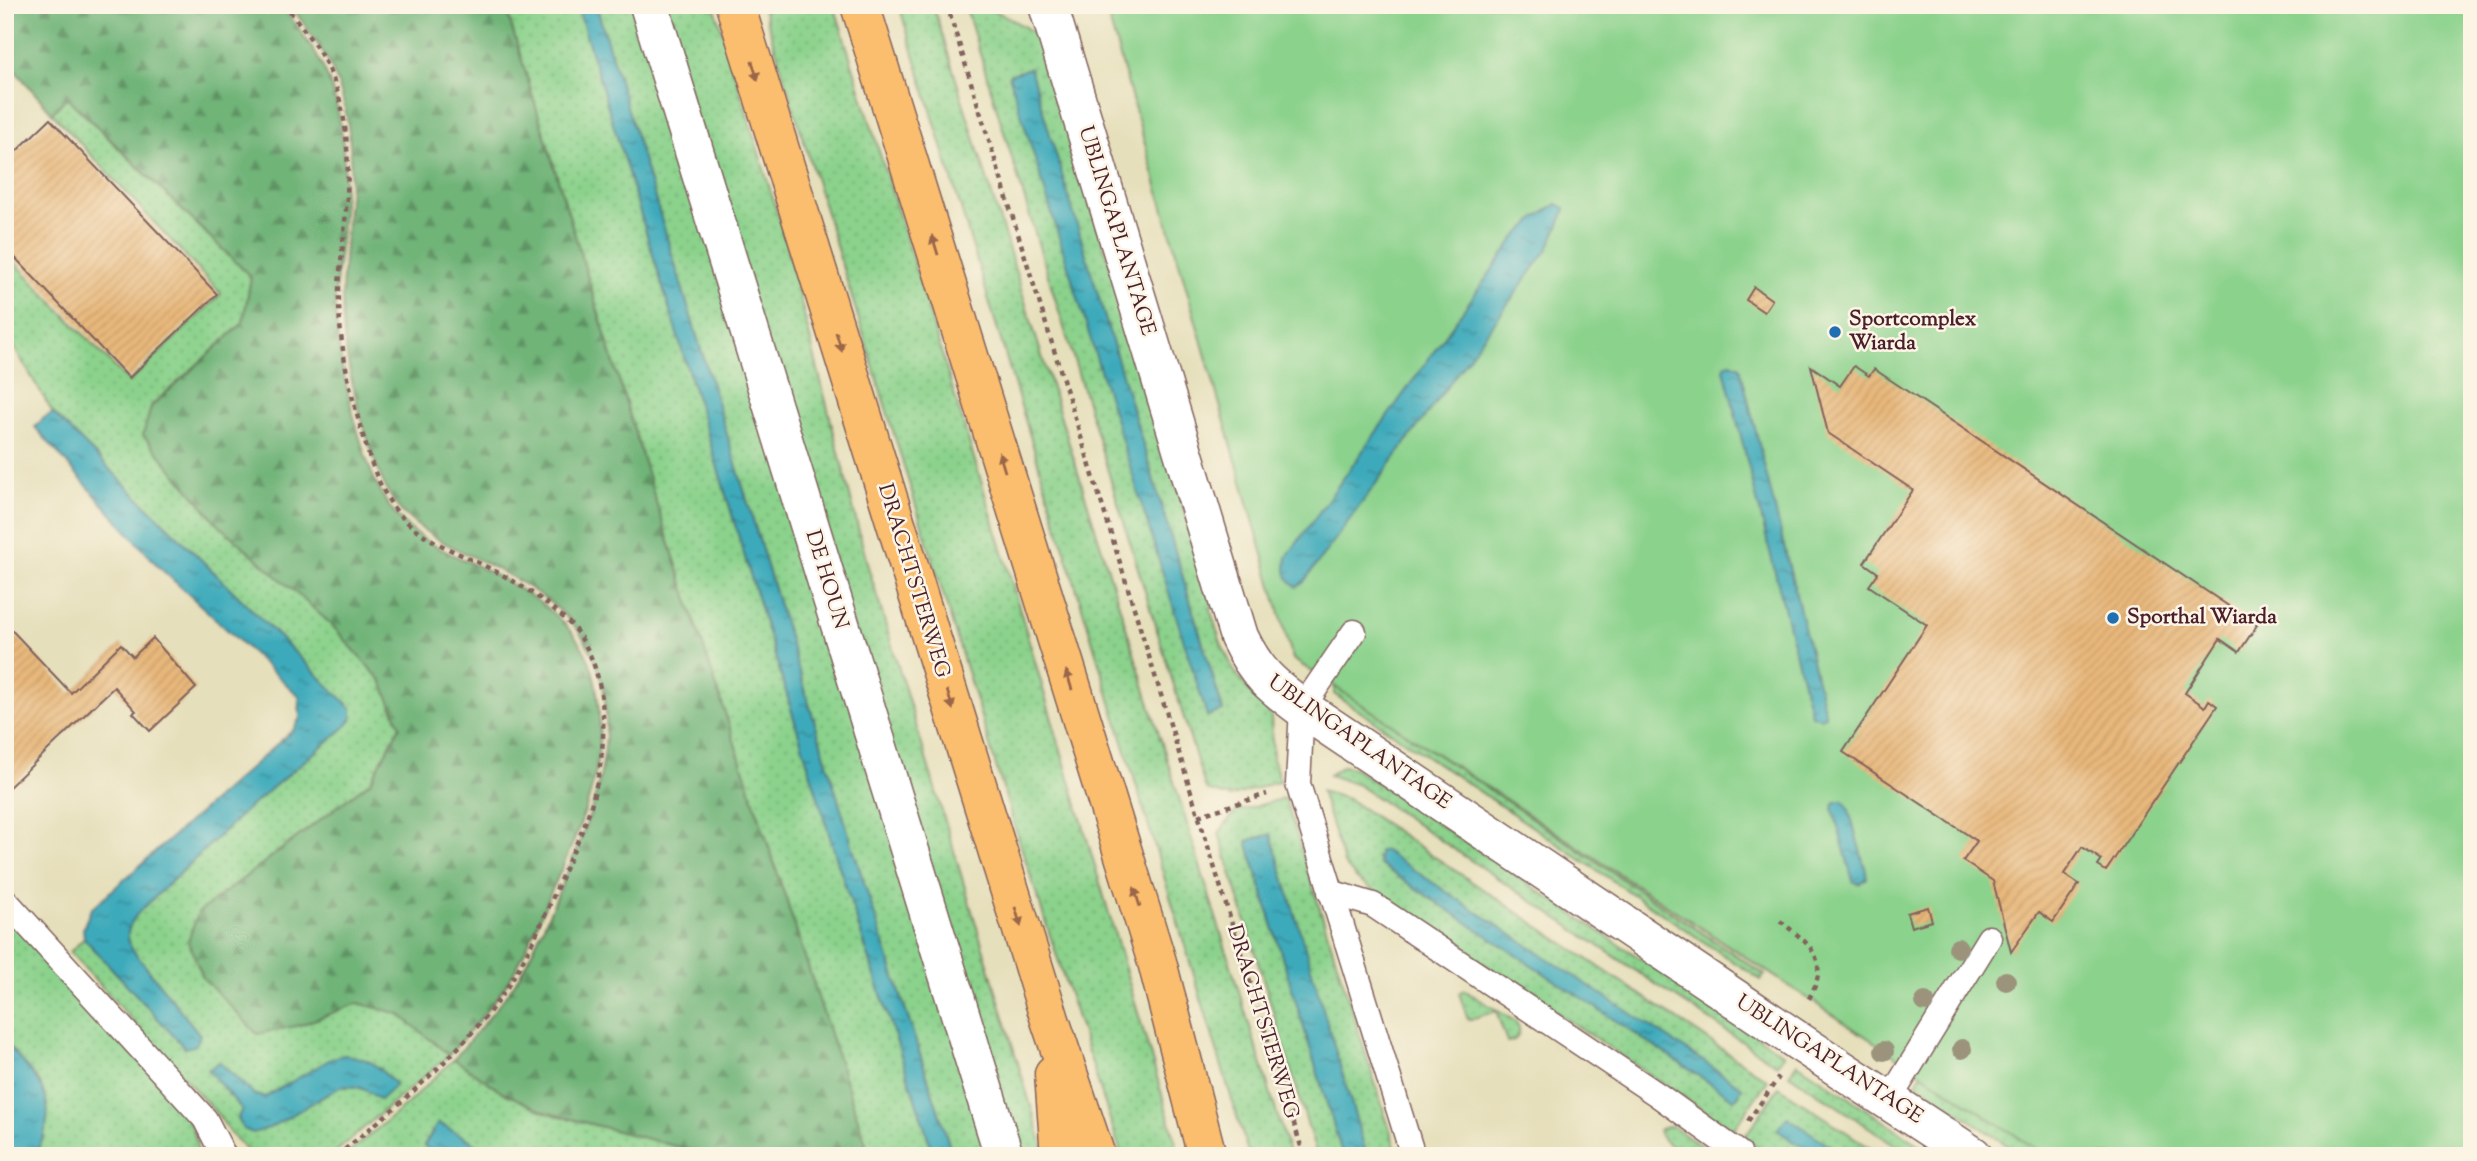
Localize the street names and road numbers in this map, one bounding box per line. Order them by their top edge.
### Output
street label: UBLINGAPLANTAGE [1070,122,1162,340]
street label: DRACHTSTERWEG [869,480,957,682]
street label: DE HOUN [797,527,855,633]
street label: UBLINGAPLANTAGE [1261,668,1457,818]
street label: DRACHTSTERWEG [1218,921,1306,1123]
street label: UBLINGAPLANTAGE [1729,988,1929,1132]

